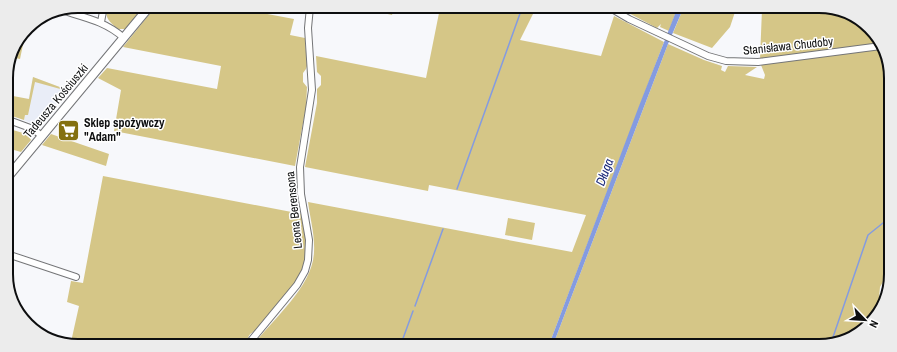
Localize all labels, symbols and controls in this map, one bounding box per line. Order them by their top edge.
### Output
street label: Stanisława Chudoby [742,33,834,59]
street label: Tadeusza Kościuszki [20,60,92,142]
place label: Sklep spożywczy "Adam" [84,115,165,145]
supermarket icon: Sklep spożywczy "Adam" [56,117,82,143]
water label: Długa [592,156,617,188]
street label: Leona Berensona [282,170,306,249]
north arrow [845,300,885,340]
text: N [866,318,882,330]

